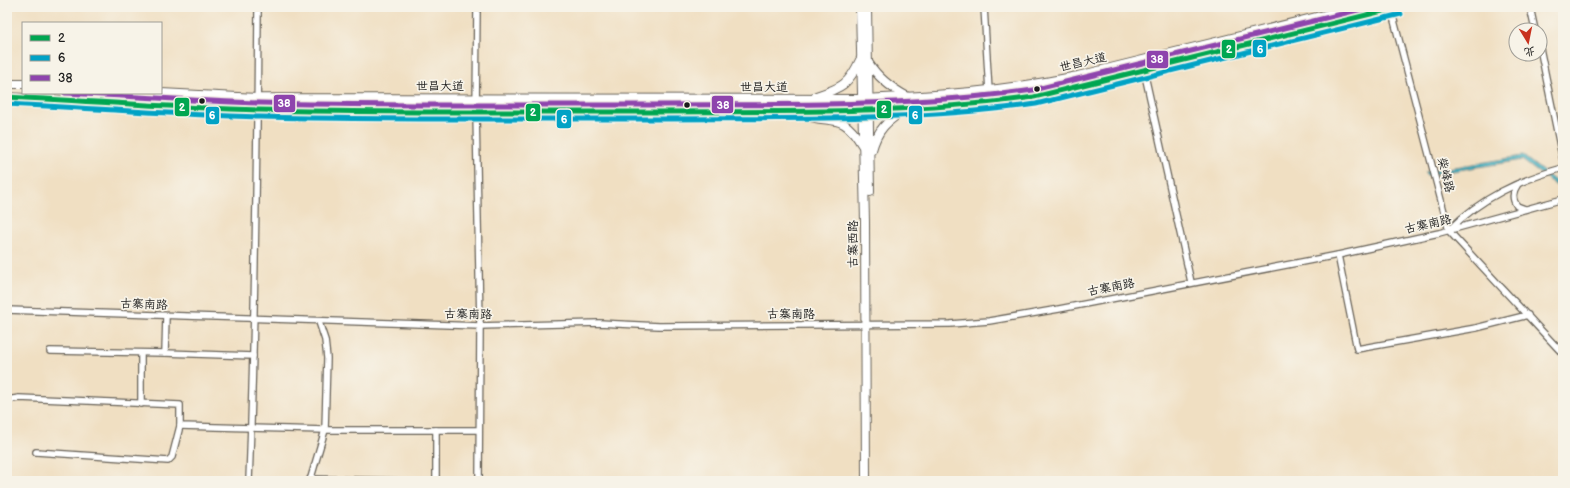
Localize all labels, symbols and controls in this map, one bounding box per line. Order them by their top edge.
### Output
legend [22,22,162,94]
north arrow [1508,22,1548,62]
text: 2 [58,31,65,46]
line badge: 2 [1221,39,1236,59]
line badge: 6 [1252,39,1267,58]
text: 2 [1226,43,1233,56]
text: 6 [1257,43,1264,56]
text: 北 [1523,44,1536,59]
street label: 世昌大道 [1058,50,1108,75]
line badge: 38 [1146,50,1169,69]
text: 6 [58,51,65,66]
text: 38 [1150,53,1164,66]
text: 38 [58,71,72,86]
street label: 世昌大道 [416,79,464,94]
street label: 世昌大道 [740,80,788,95]
unlabelled marker [1032,84,1042,94]
line badge: 38 [273,94,296,113]
line badge: 38 [711,95,734,114]
unlabelled marker [197,96,207,106]
line badge: 2 [174,97,190,117]
text: 38 [277,97,291,110]
text: 38 [716,99,730,112]
unlabelled marker [682,100,692,110]
line badge: 2 [876,100,892,119]
text: 2 [179,101,186,114]
line badge: 2 [525,103,541,122]
text: 2 [881,103,888,116]
line badge: 6 [908,105,923,125]
line badge: 6 [205,106,220,125]
text: 2 [530,106,537,119]
text: 6 [209,109,216,122]
line badge: 6 [556,109,572,129]
text: 6 [912,109,919,122]
text: 6 [561,113,568,126]
street label: 柴峰路 [1434,156,1457,194]
street label: 古寨南路 [1403,212,1453,237]
street label: 古寨西路 [846,220,861,268]
street label: 古寨南路 [1086,276,1136,299]
street label: 古寨南路 [120,296,168,313]
street label: 古寨南路 [444,307,492,322]
street label: 古寨南路 [767,307,815,322]

